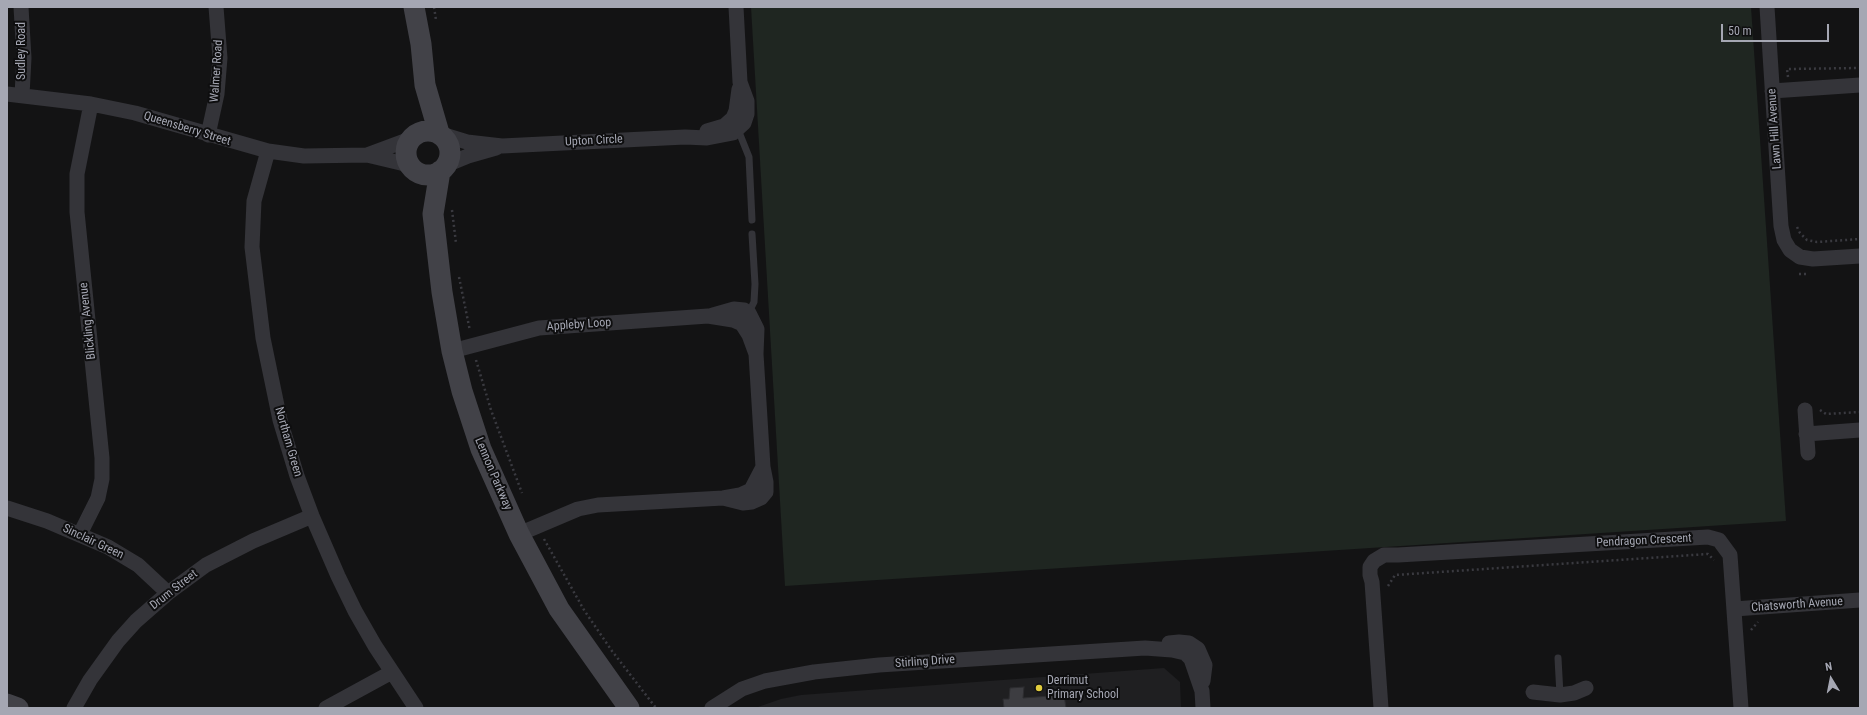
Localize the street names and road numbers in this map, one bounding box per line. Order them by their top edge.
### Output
street label: Sudley Road [15,22,29,80]
street label: Walmer Road [208,39,226,103]
street label: Lawn Hill Avenue [1765,88,1785,170]
street label: Queensberry Street [142,109,232,149]
street label: Upton Circle [565,132,623,150]
street label: Blickling Avenue [77,282,99,360]
street label: Appleby Loop [546,316,612,334]
street label: Northam Green [271,405,305,479]
street label: Lennon Parkway [471,436,515,512]
street label: Sinclair Green [60,522,126,562]
street label: Pendragon Crescent [1596,531,1692,551]
street label: Drum Street [147,567,201,613]
street label: Chatsworth Avenue [1751,595,1843,615]
street label: Stirling Drive [895,653,955,671]

